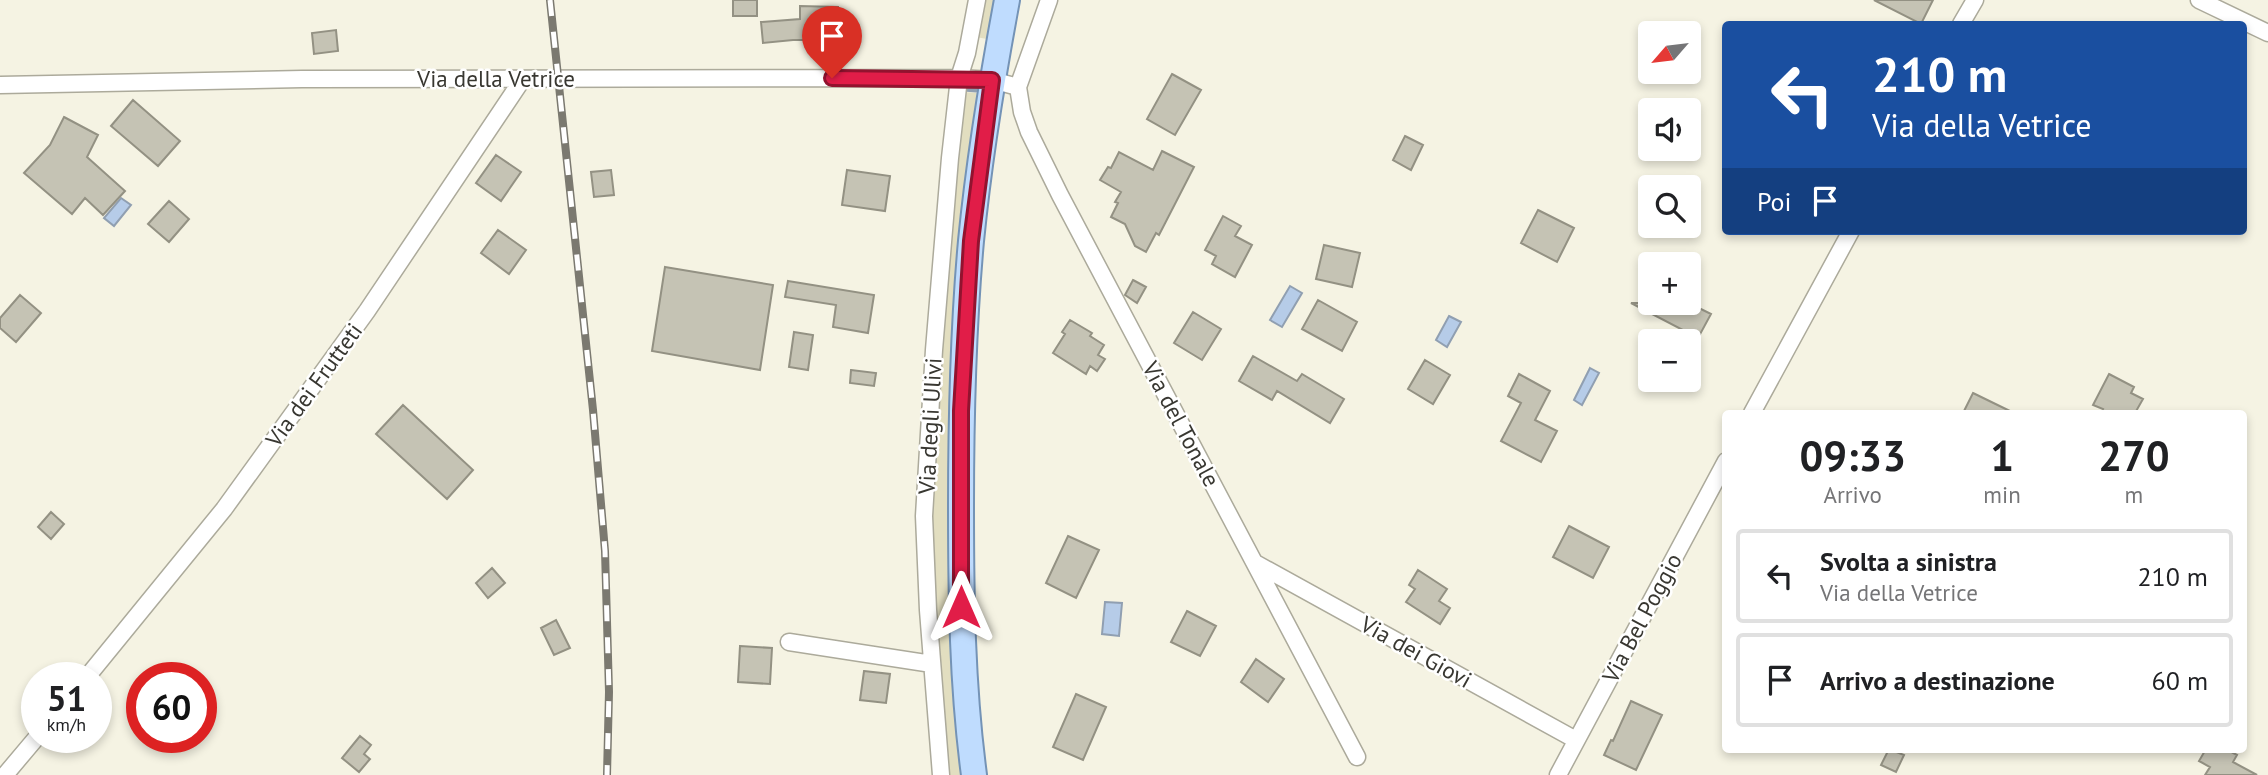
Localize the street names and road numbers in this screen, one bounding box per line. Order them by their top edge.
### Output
street label: Via della Vetrice [416,64,575,93]
street label: Via dei Frutteti [258,317,368,453]
street label: Via del Tonale [1136,355,1227,491]
street label: Via degli Ulivi [911,357,948,496]
street label: Via Bel Poggio [1595,548,1688,688]
street label: Via dei Giovi [1355,609,1477,694]

